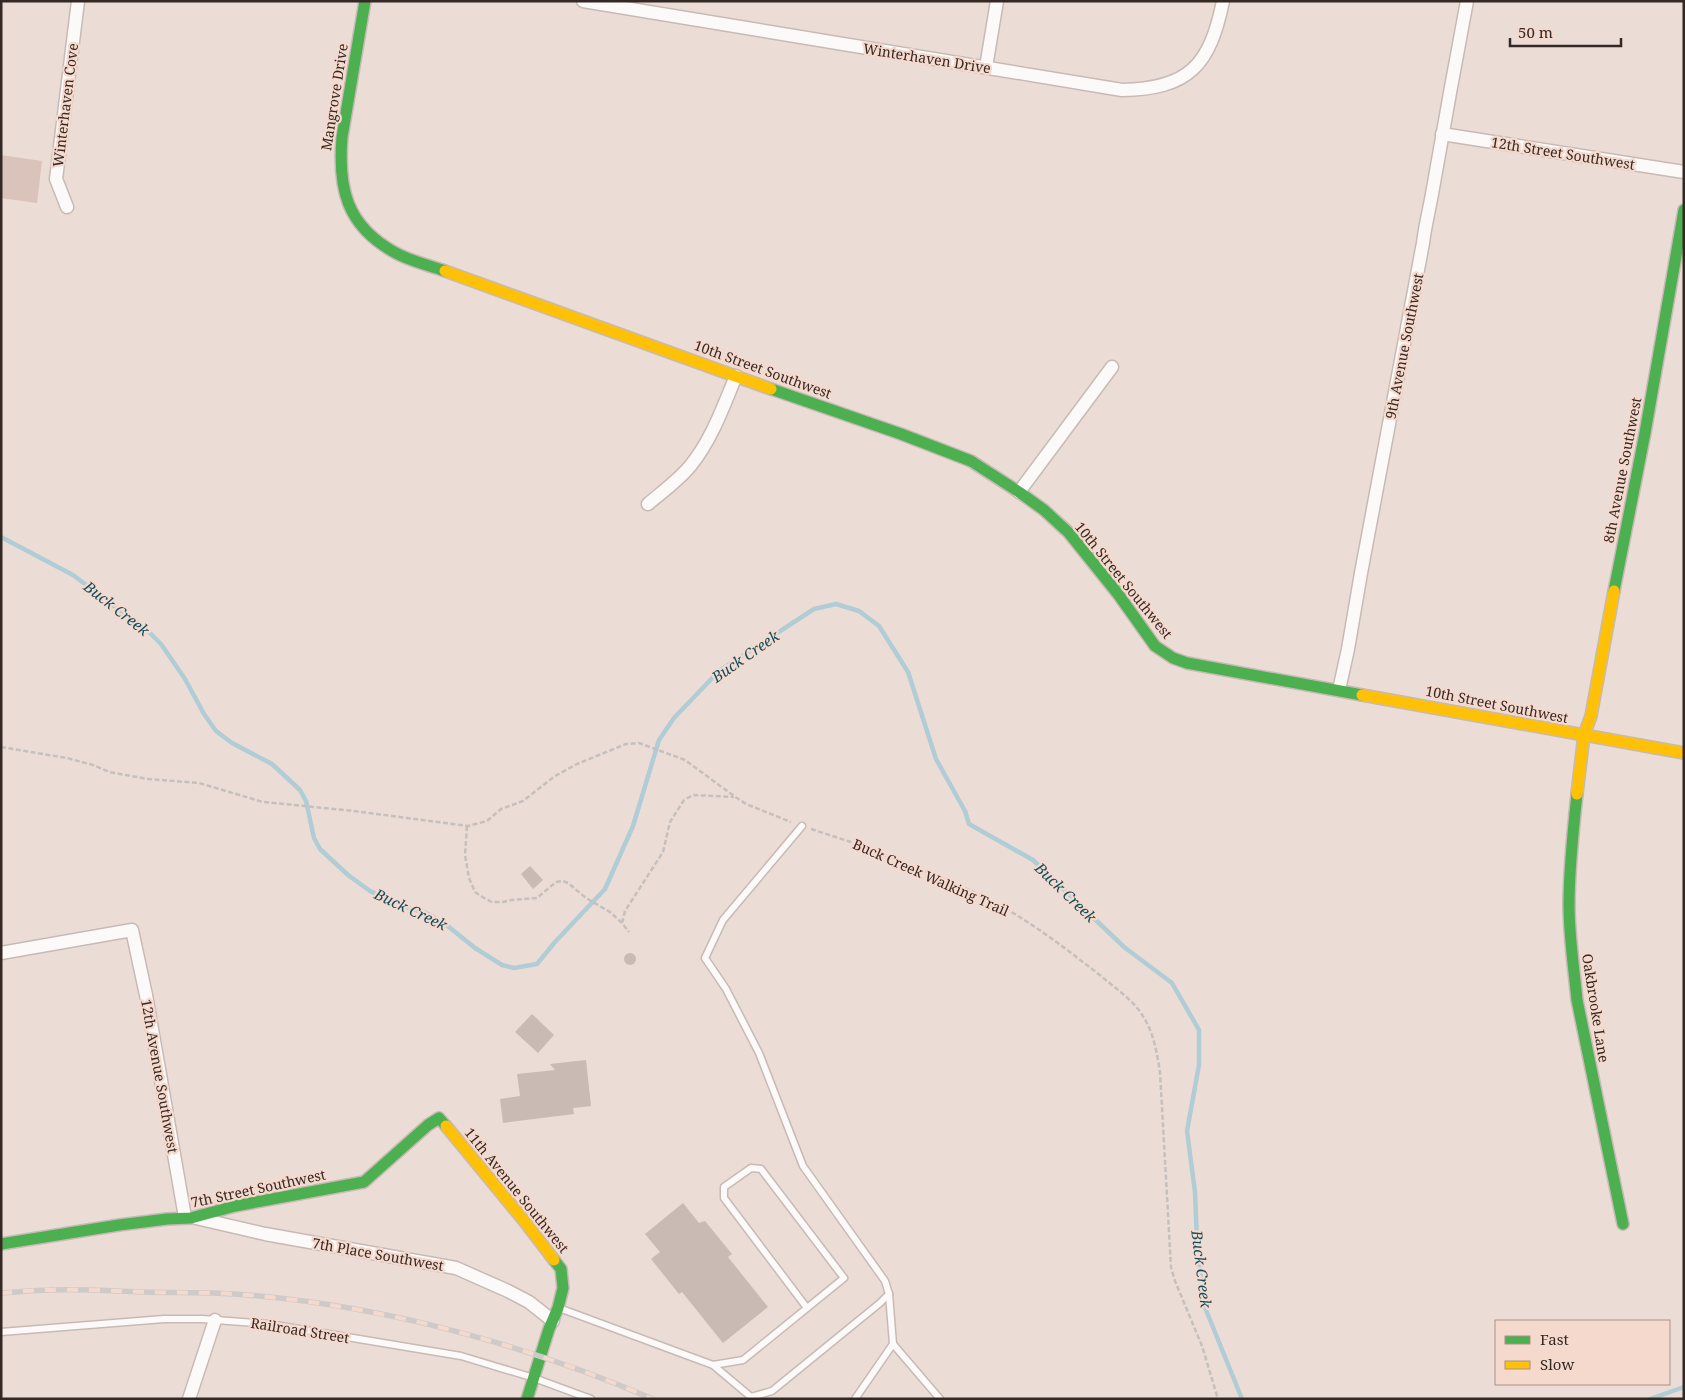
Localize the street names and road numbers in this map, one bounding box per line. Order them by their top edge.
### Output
street label: Winterhaven Drive [862,39,992,77]
street label: Winterhaven Cove [48,42,82,168]
street label: Mangrove Drive [316,42,352,152]
street label: 12th Street Southwest [1490,132,1636,174]
street label: 9th Avenue Southwest [1381,271,1427,421]
street label: 10th Street Southwest [692,335,834,403]
street label: 8th Avenue Southwest [1599,395,1645,545]
street label: 10th Street Southwest [1071,518,1177,642]
street label: 10th Street Southwest [1424,681,1570,727]
street label: Buck Creek Walking Trail [850,834,1013,920]
street label: Oakbrooke Lane [1578,952,1614,1064]
street label: 12th Avenue Southwest [137,998,183,1155]
street label: 11th Avenue Southwest [461,1123,574,1257]
street label: 7th Street Southwest [189,1164,327,1212]
street label: 7th Place Southwest [311,1233,445,1275]
street label: Railroad Street [249,1313,351,1347]

